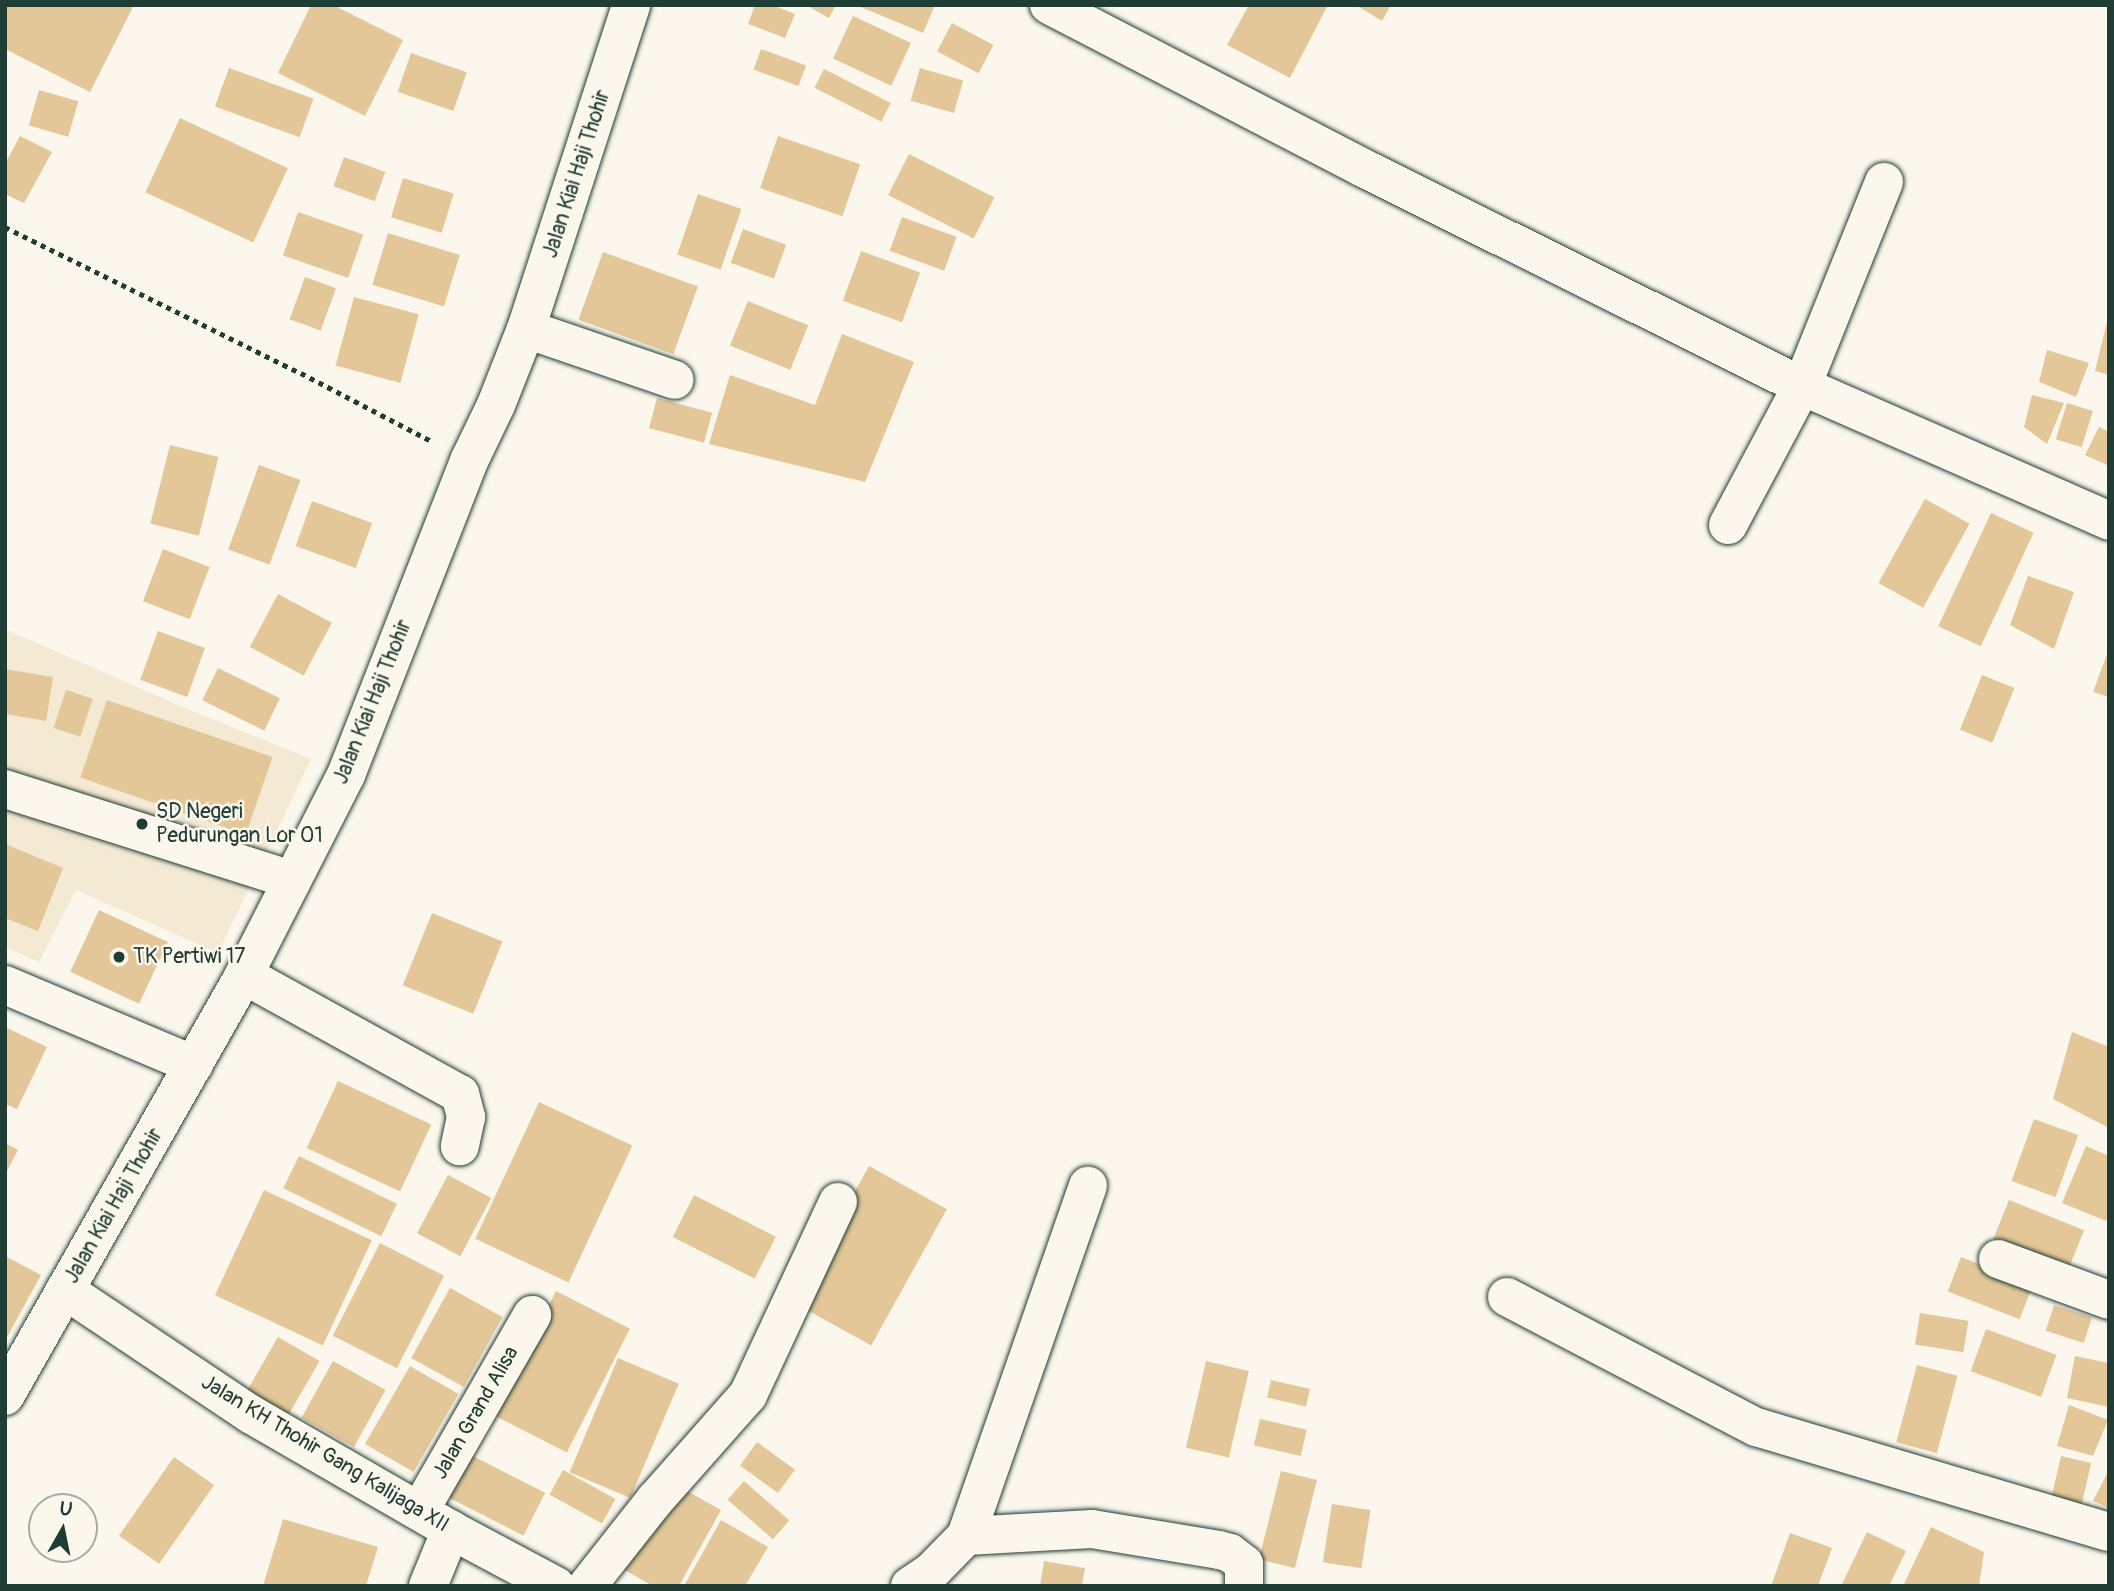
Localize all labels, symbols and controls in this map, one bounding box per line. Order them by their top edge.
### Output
street label: Jalan Kiai Haji Thohir [538,87,616,261]
street label: Jalan Kiai Haji Thohir [329,616,417,788]
place label: SD Negeri Pedurungan Lor 01 [156,799,323,849]
marker: SD Negeri Pedurungan Lor 01 [134,816,150,832]
place label: TK Pertiwi 17 [133,944,245,970]
marker: TK Pertiwi 17 [111,949,127,965]
street label: Jalan Kiai Haji Thohir [59,1124,169,1288]
street label: Jalan Grand Alisa [428,1342,524,1484]
street label: Jalan KH Thohir Gang Kalijaga XII [197,1370,453,1538]
north arrow [28,1493,98,1563]
text: U [58,1496,74,1522]

